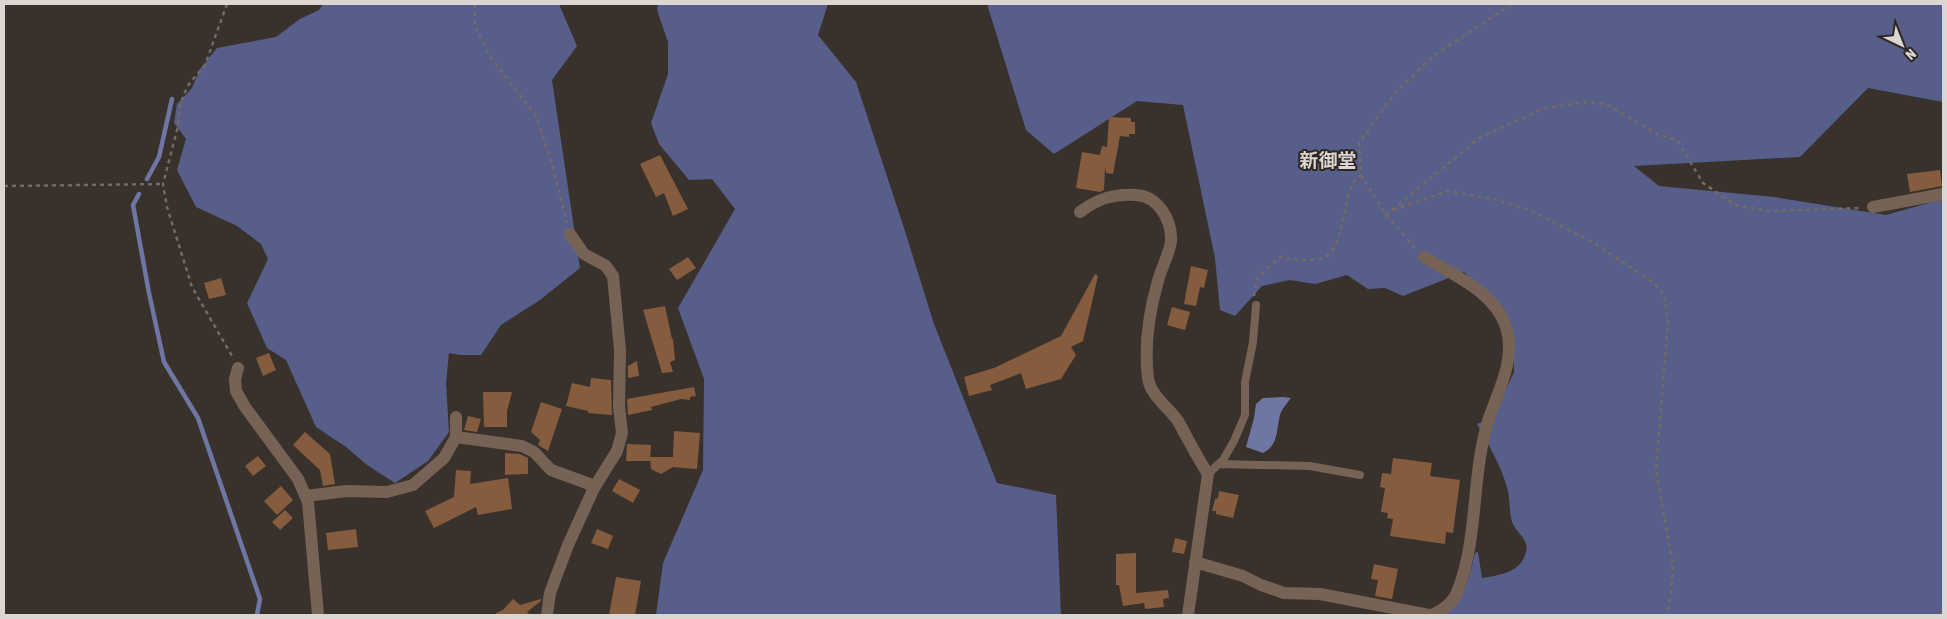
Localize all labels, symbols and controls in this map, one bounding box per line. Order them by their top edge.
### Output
north arrow [1877,20,1927,70]
text: N [1902,46,1919,63]
district label: 新御堂 [1299,149,1357,171]

